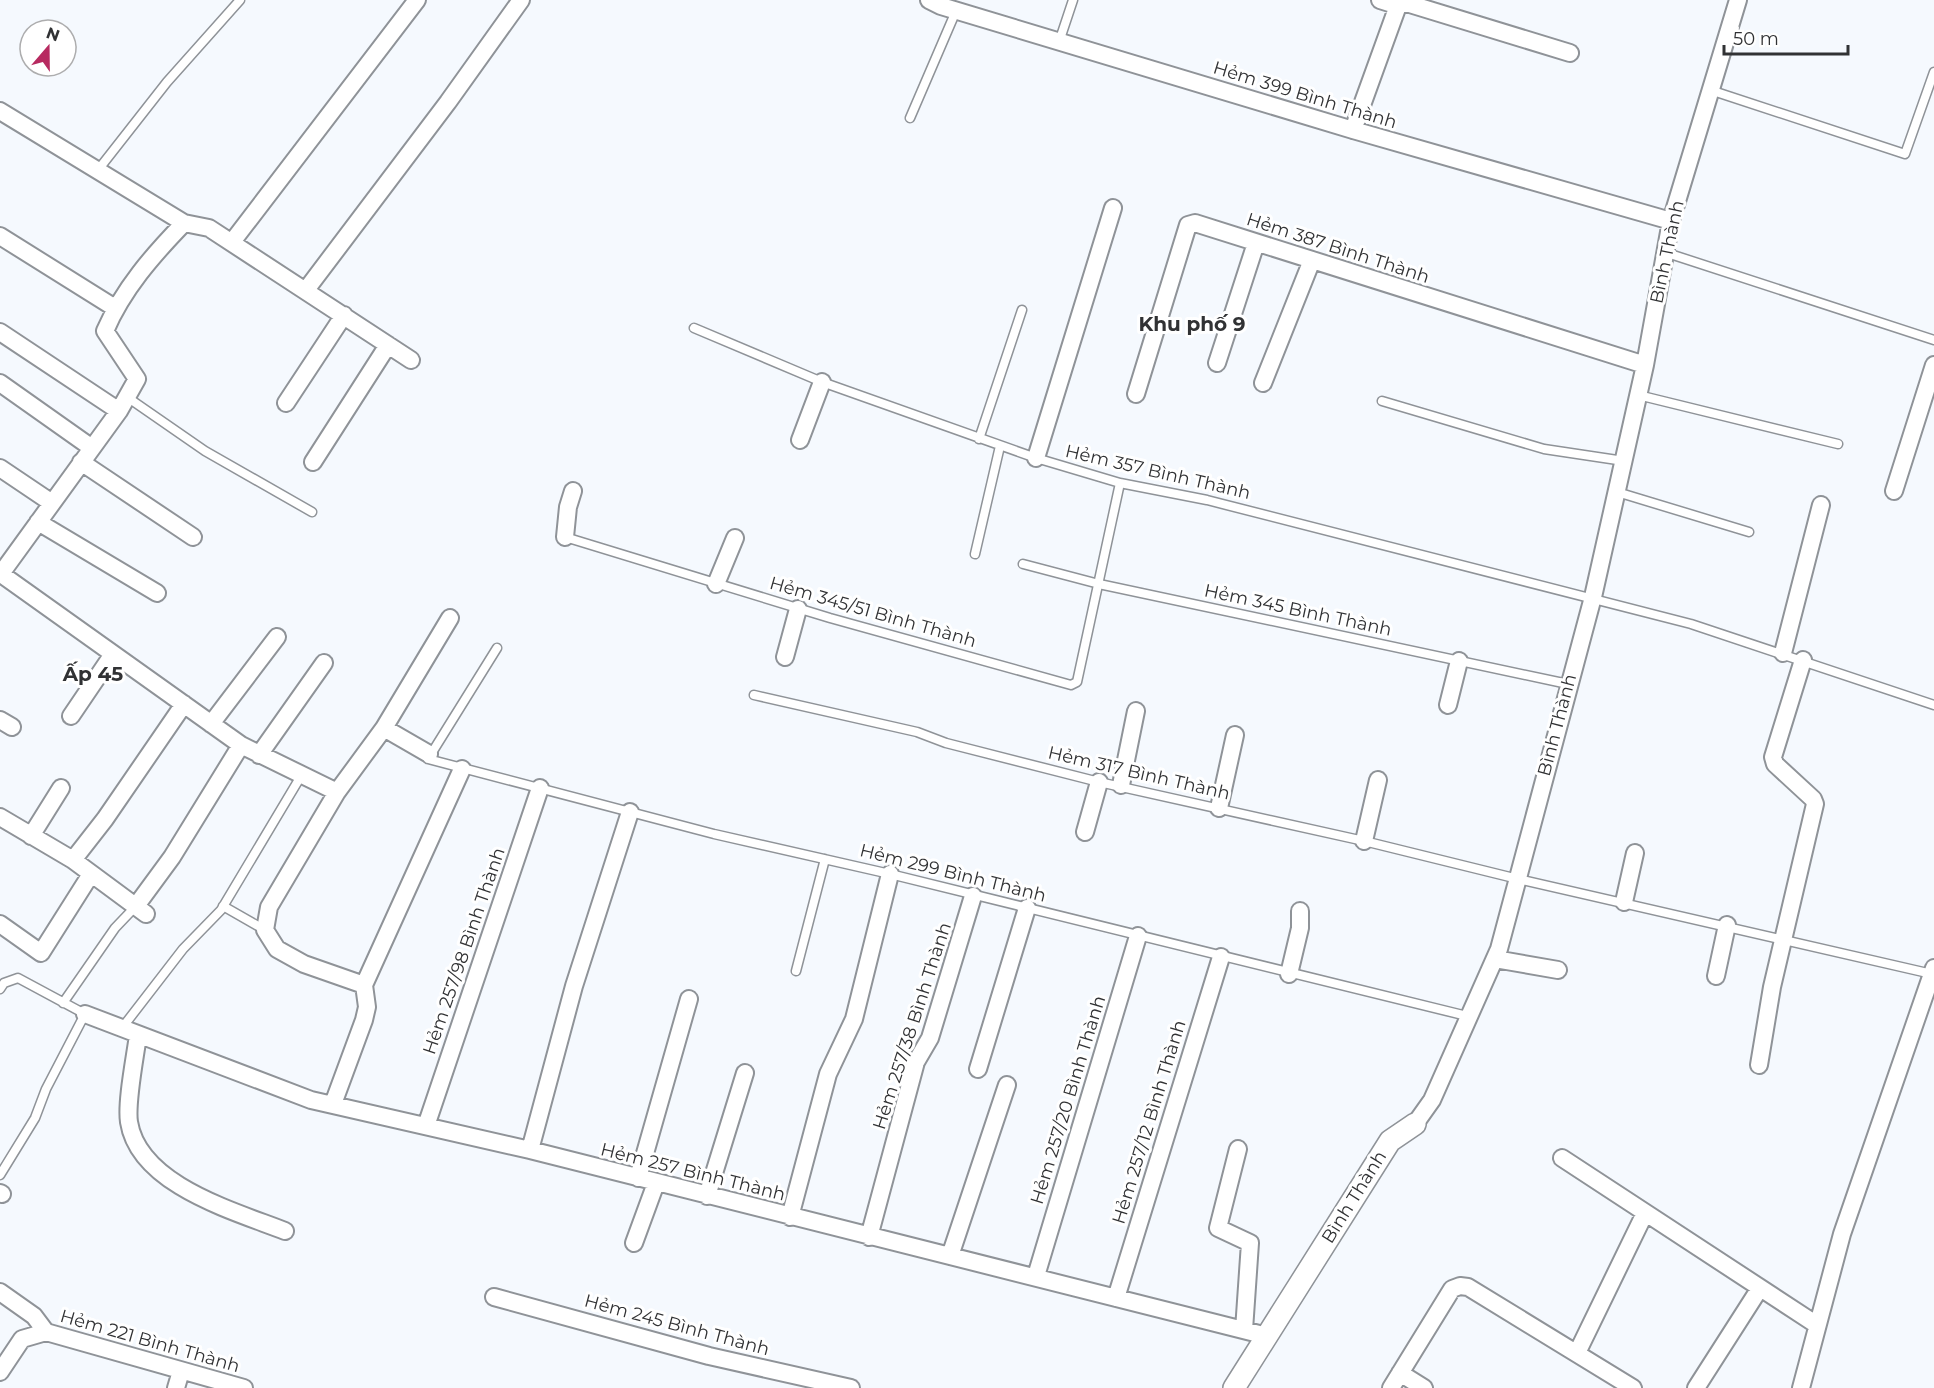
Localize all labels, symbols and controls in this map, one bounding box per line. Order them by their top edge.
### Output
north arrow [18,18,78,78]
scale bar [1724,18,1848,56]
text: N [44,23,62,46]
text: 50 m [1733,28,1779,50]
street label: Hẻm 399 Bình Thành [1210,57,1400,133]
street label: Bình Thành [1645,198,1689,306]
street label: Hẻm 387 Bình Thành [1244,208,1432,288]
district label: Khu phố 9 [1138,312,1246,336]
street label: Hẻm 357 Bình Thành [1063,440,1253,504]
street label: Hẻm 345/51 Bình Thành [767,572,979,652]
street label: Hẻm 345 Bình Thành [1202,579,1394,641]
district label: Ấp 45 [62,661,123,686]
street label: Bình Thành [1533,671,1581,779]
street label: Hẻm 317 Bình Thành [1046,741,1232,805]
street label: Hẻm 299 Bình Thành [858,839,1048,907]
street label: Hẻm 257/98 Bình Thành [418,845,510,1057]
street label: Hẻm 257/38 Bình Thành [868,920,956,1132]
street label: Hẻm 257/20 Bình Thành [1026,993,1110,1207]
street label: Hẻm 257/12 Bình Thành [1107,1017,1191,1227]
street label: Hẻm 257 Bình Thành [598,1138,788,1206]
street label: Bình Thành [1317,1147,1391,1247]
street label: Hẻm 245 Bình Thành [582,1290,772,1360]
street label: Hẻm 221 Bình Thành [58,1305,242,1377]

